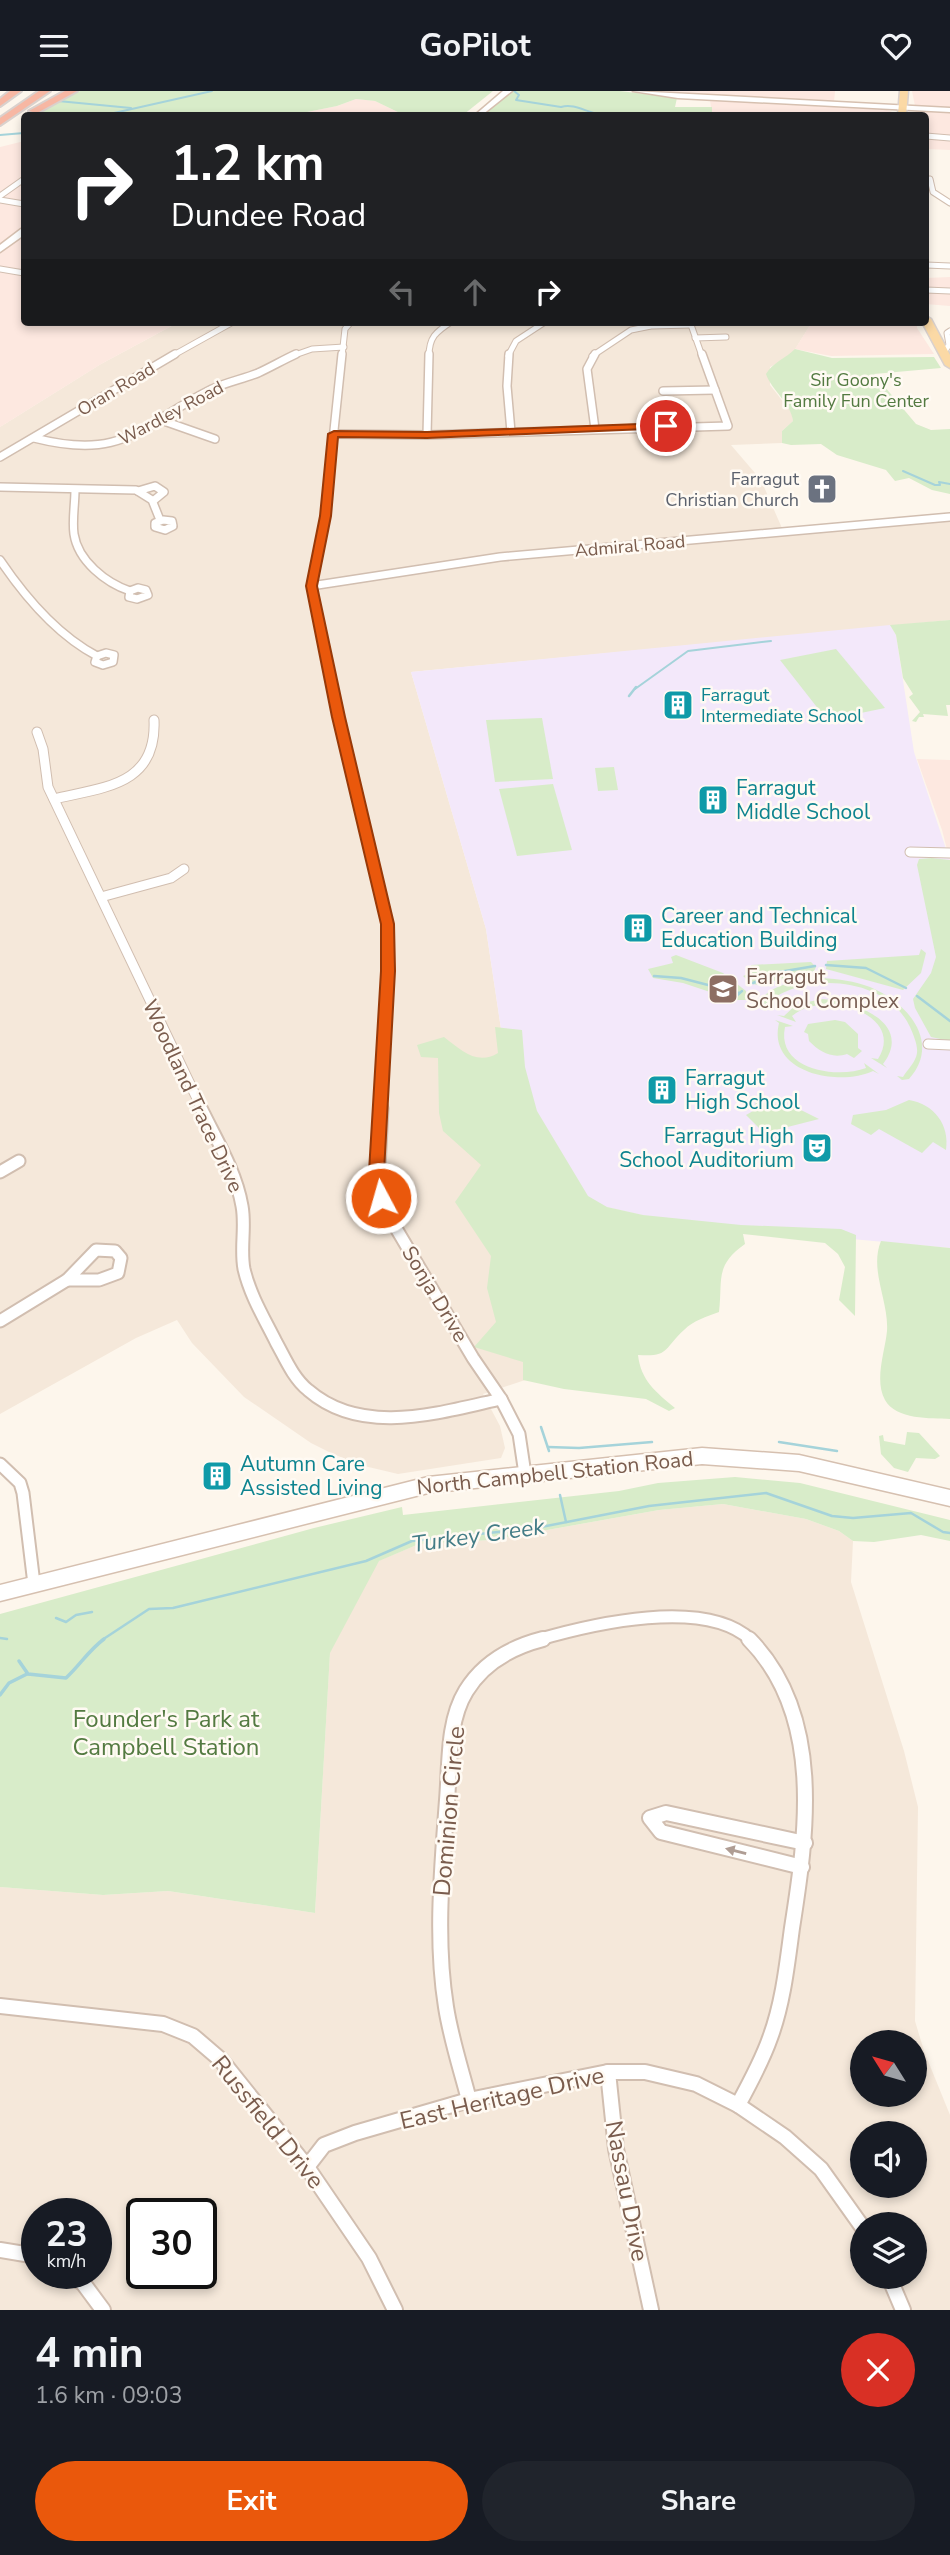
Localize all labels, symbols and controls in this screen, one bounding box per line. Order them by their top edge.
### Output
text: GoPilot [419,24,531,67]
icon: menu [35,27,73,65]
icon: heart [877,27,915,65]
text: 1.2 km [171,130,324,197]
icon: right [56,140,147,231]
text: Dundee Road [171,194,366,237]
icon: left [383,273,421,311]
icon: ahead [456,273,494,311]
icon: right [529,273,567,311]
street label: Oran Road [73,356,159,422]
park label: Sir Goony's Family Fun Center [783,368,929,413]
street label: Wardley Road [114,375,228,451]
pin [636,396,696,456]
icon: arrive [647,407,685,445]
place label: Farragut Christian Church [665,467,800,512]
church icon: Farragut Christian Church [805,472,839,506]
street label: Admiral Road [574,529,686,563]
place label: Farragut Intermediate School [701,683,863,728]
building icon: Farragut Intermediate School [661,688,695,722]
place label: Farragut Middle School [736,774,871,826]
building icon: Farragut Middle School [696,783,730,817]
place label: Career and Technical Education Building [661,902,858,954]
building icon: Career and Technical Education Building [621,911,655,945]
place label: Farragut School Complex [746,963,899,1015]
school or university icon: Farragut School Complex [706,972,740,1006]
street label: Woodland Trace Drive [136,995,250,1197]
place label: Farragut High School [685,1064,800,1116]
building icon: Farragut High School [645,1073,679,1107]
place label: Farragut High School Auditorium [619,1122,794,1174]
theatre icon: Farragut High School Auditorium [800,1131,834,1165]
position arrow [344,1161,418,1235]
street label: Sonja Drive [395,1241,475,1347]
street label: North Campbell Station Road [415,1445,695,1501]
place label: Autumn Care Assisted Living [240,1450,383,1502]
building icon: Autumn Care Assisted Living [200,1459,234,1493]
water label: Turkey Creek [410,1511,547,1560]
park label: Founder's Park at Campbell Station [73,1703,260,1763]
street label: Dominion Circle [426,1725,472,1897]
one-way arrow [725,1845,747,1856]
north arrow [850,2030,928,2107]
map controls [850,2030,927,2289]
street label: Russfield Drive [204,2049,332,2195]
street label: East Heritage Drive [397,2059,607,2137]
street label: Nassau Drive [598,2118,656,2264]
button: sound [850,2121,927,2198]
speed limit sign: 30 [126,2198,217,2289]
text: 23 [45,2211,88,2258]
button: layers [850,2212,927,2289]
text: km/h [47,2249,86,2273]
text: 4 min [35,2325,144,2382]
button: close [841,2333,915,2407]
text: 1.6 km · 09:03 [35,2380,182,2411]
button: Exit [35,2461,468,2541]
button: Share [482,2461,915,2541]

